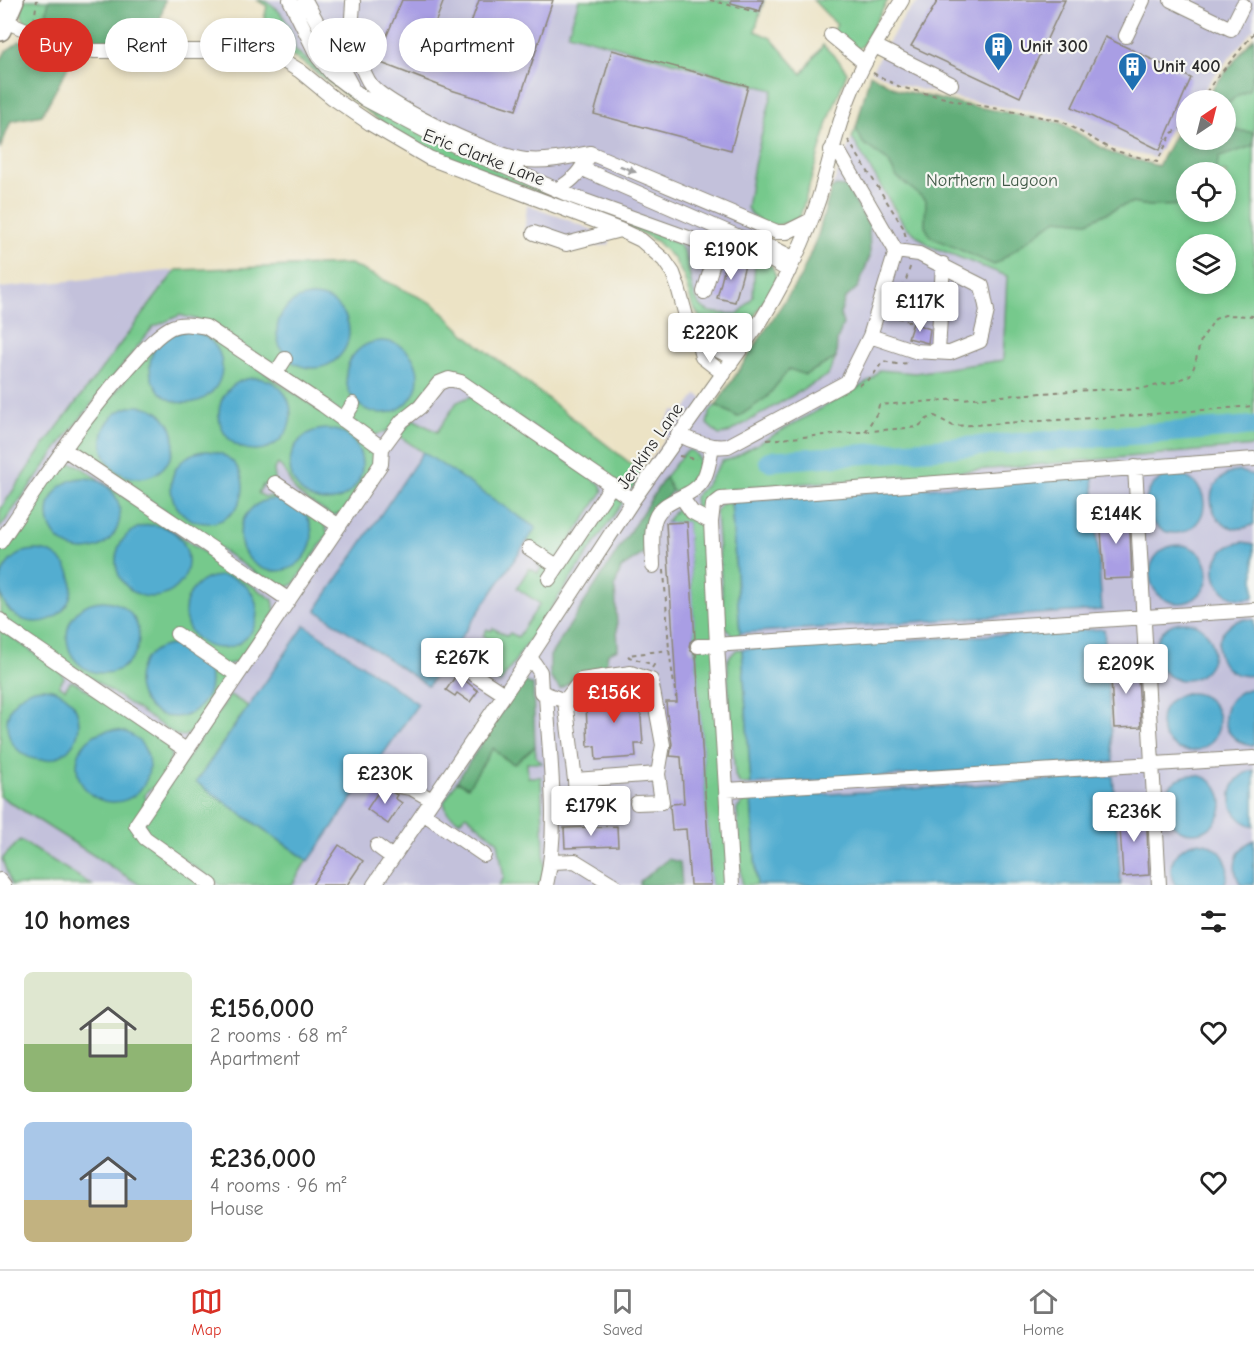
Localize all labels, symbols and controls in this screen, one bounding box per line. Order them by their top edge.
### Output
chip: Buy [18,18,93,72]
chip: Rent [105,18,188,72]
chip: Filters [200,18,296,72]
chip: New [308,18,387,72]
chip: Apartment [399,18,535,72]
building icon: Unit 300 [983,30,1015,72]
place label: Unit 300 [1020,36,1088,57]
building icon: Unit 400 [1116,50,1148,92]
place label: Unit 400 [1153,56,1221,77]
north arrow [1176,90,1236,150]
map controls [1176,90,1236,294]
street label: Eric Clarke Lane [420,125,548,190]
button: locate [1176,162,1236,222]
one-way arrow [619,164,637,174]
park label: Northern Lagoon [926,170,1058,191]
pin: £190K [689,230,773,281]
button: layers [1176,234,1236,294]
text: £190K [704,238,758,261]
pin: £117K [878,282,962,333]
text: £117K [895,290,945,313]
pin: £220K [668,313,752,364]
text: £220K [682,321,738,344]
street label: Jenkins Lane [613,399,688,493]
pin: £144K [1074,494,1158,545]
text: £144K [1091,502,1141,525]
pin: £267K [420,638,504,689]
pin: £209K [1084,644,1168,695]
text: £267K [435,646,489,669]
text: £209K [1098,652,1154,675]
pin: £156K [572,673,656,724]
text: £156K [587,681,641,704]
pin: £230K [343,754,427,805]
text: £230K [357,762,413,785]
pin: £179K [549,786,633,837]
pin: £236K [1092,792,1176,843]
text: £179K [565,794,617,817]
text: £236K [1107,800,1161,823]
icon: filters [1197,905,1230,938]
text: 10 homes [24,906,130,936]
text: £156,000 [210,994,314,1024]
icon: home [72,996,144,1068]
icon: heart [1197,1016,1230,1049]
text: 2 rooms · 68 m² [210,1024,347,1047]
text: Apartment [210,1047,300,1070]
text: £236,000 [210,1144,316,1174]
icon: home [72,1146,144,1218]
icon: heart [1197,1166,1230,1199]
text: 4 rooms · 96 m² [210,1174,347,1197]
text: House [210,1197,264,1220]
tab: Map [190,1285,223,1339]
tab: Saved [603,1285,643,1339]
tab: Home [1023,1285,1064,1339]

